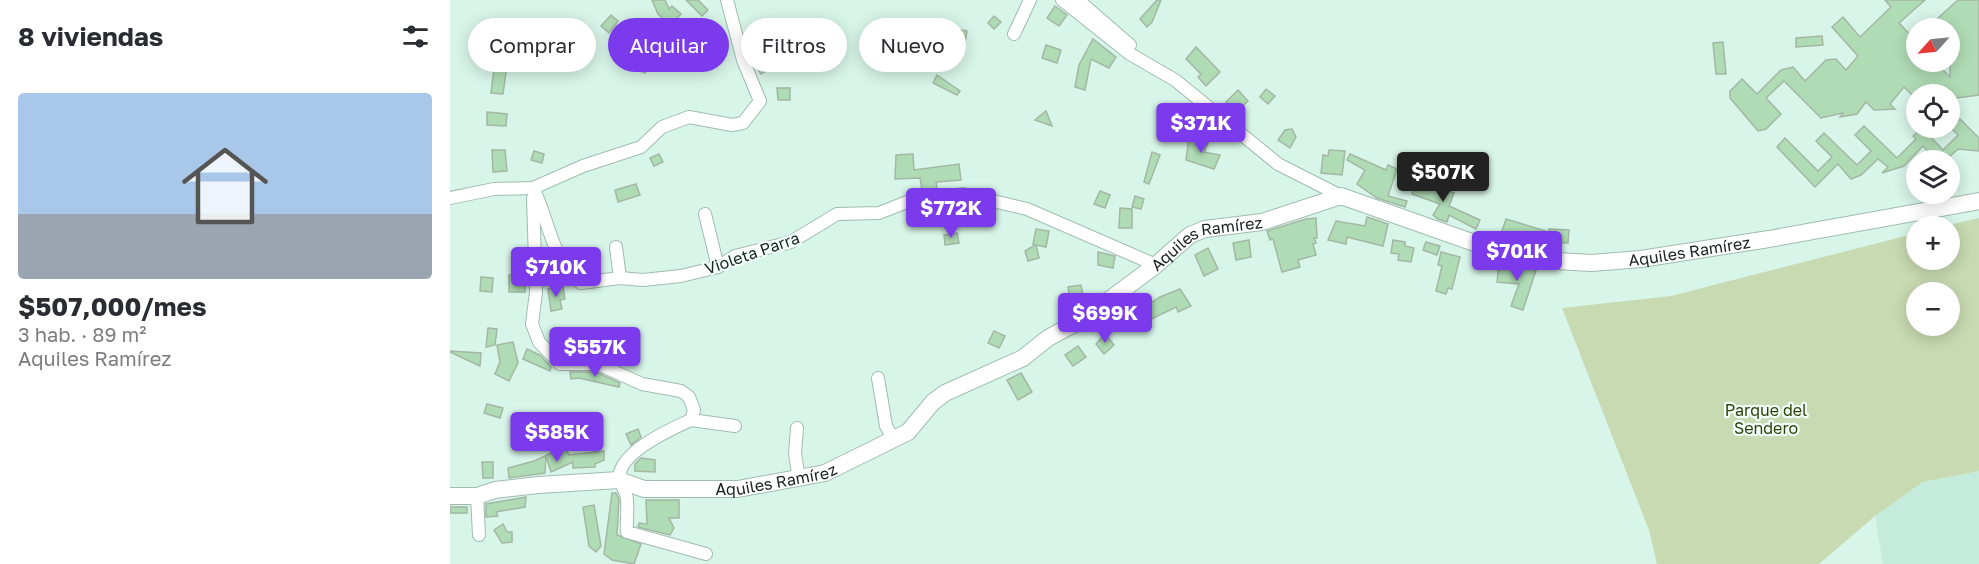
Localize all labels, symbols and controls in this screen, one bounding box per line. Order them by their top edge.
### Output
chip: Comprar [468,18,596,72]
chip: Alquilar [608,18,729,72]
chip: Filtros [741,18,847,72]
chip: Nuevo [859,18,966,72]
north arrow [1906,18,1960,72]
map controls [1906,18,1960,336]
icon: filters [399,20,432,53]
text: 8 viviendas [18,21,163,52]
button: locate [1906,84,1960,138]
pin: $371K [1159,103,1243,154]
text: $371K [1170,110,1232,134]
icon: home [171,132,279,240]
button: layers [1906,150,1960,204]
pin: $507K [1401,152,1485,203]
text: $507K [1411,159,1475,183]
pin: $772K [909,188,993,239]
text: $772K [920,195,982,219]
street label: Aquiles Ramírez [1147,212,1264,275]
button: + [1906,216,1960,270]
street label: Violeta Parra [702,227,802,279]
pin: $701K [1475,231,1559,282]
street label: Aquiles Ramírez [1628,232,1752,270]
text: $701K [1486,238,1548,262]
pin: $710K [514,247,598,298]
text: $710K [525,254,587,278]
button: − [1906,282,1960,336]
text: $507,000/mes [18,291,207,322]
pin: $699K [1063,293,1147,344]
text: $699K [1072,300,1138,324]
text: 3 hab. · 89 m² [18,322,146,346]
pin: $557K [553,327,637,378]
text: $557K [563,334,627,358]
text: Aquiles Ramírez [18,346,172,370]
park label: Parque del Sendero [1725,400,1807,438]
pin: $585K [515,412,599,463]
text: $585K [524,419,590,443]
street label: Aquiles Ramírez [716,459,840,499]

